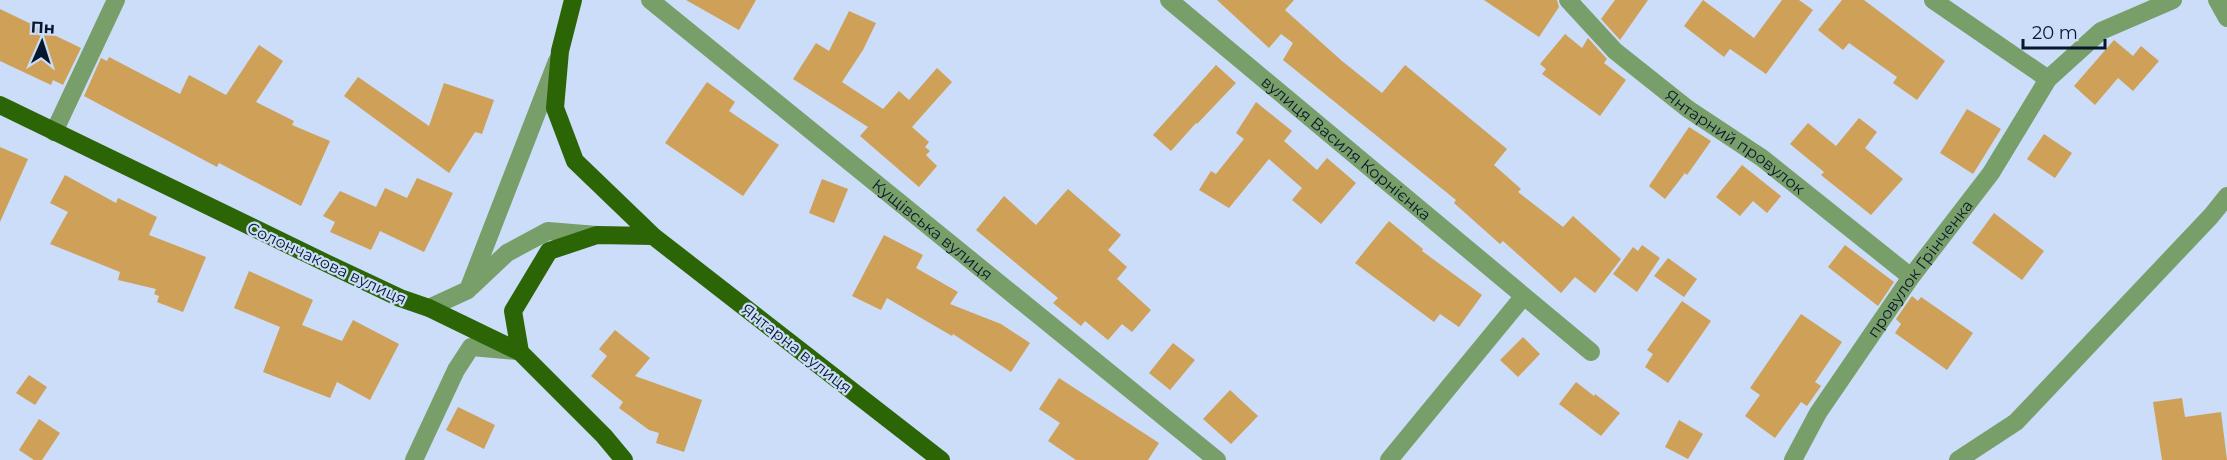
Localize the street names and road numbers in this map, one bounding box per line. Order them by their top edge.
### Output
street label: вулиця Василя Корнієнка [1257,72,1435,225]
street label: Янтарний провулок [1661,86,1809,199]
street label: Кущівська вулиця [868,175,996,284]
street label: провулок Грінченка [1863,196,1977,341]
street label: Солончакова вулиця [244,218,410,309]
street label: Янтарна вулиця [738,299,856,397]

